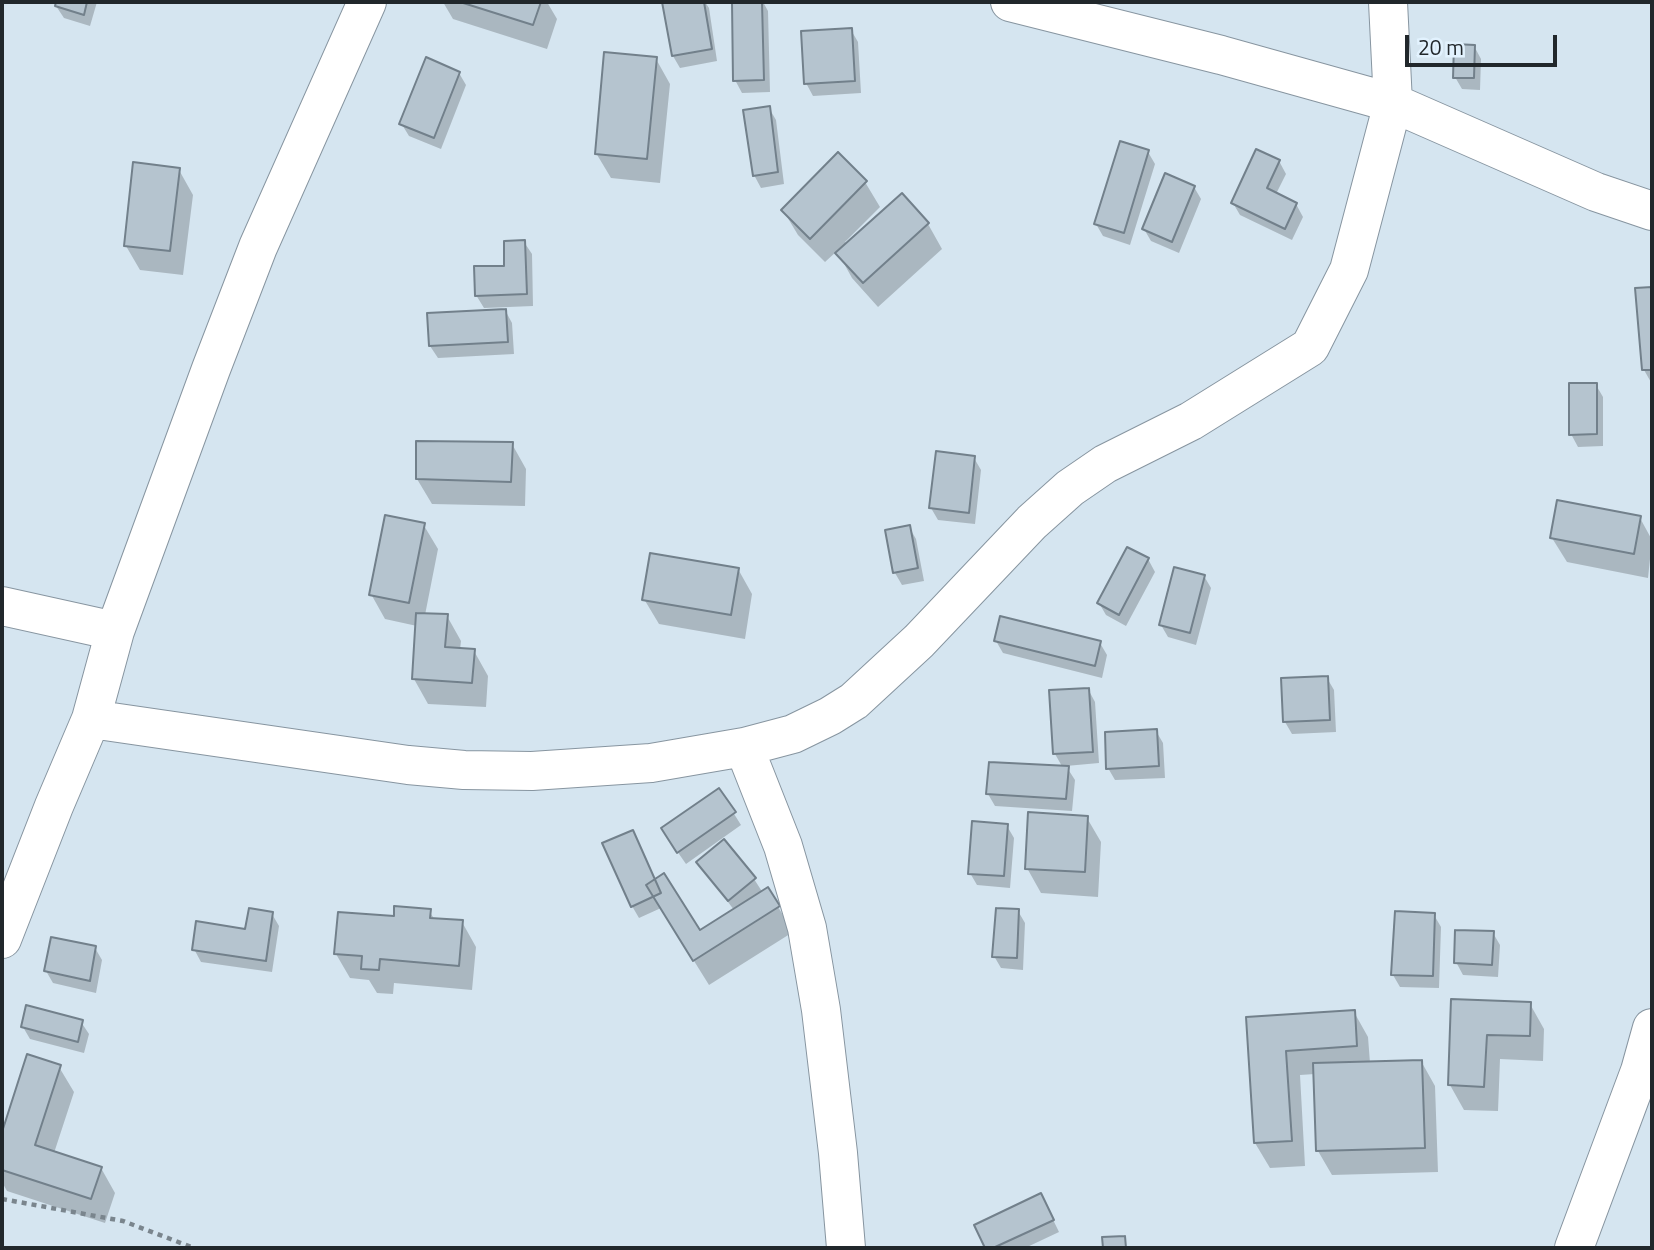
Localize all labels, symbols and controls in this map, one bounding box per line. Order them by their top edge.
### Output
scale bar [1409,21,1561,65]
text: 20 m [1418,31,1464,63]

